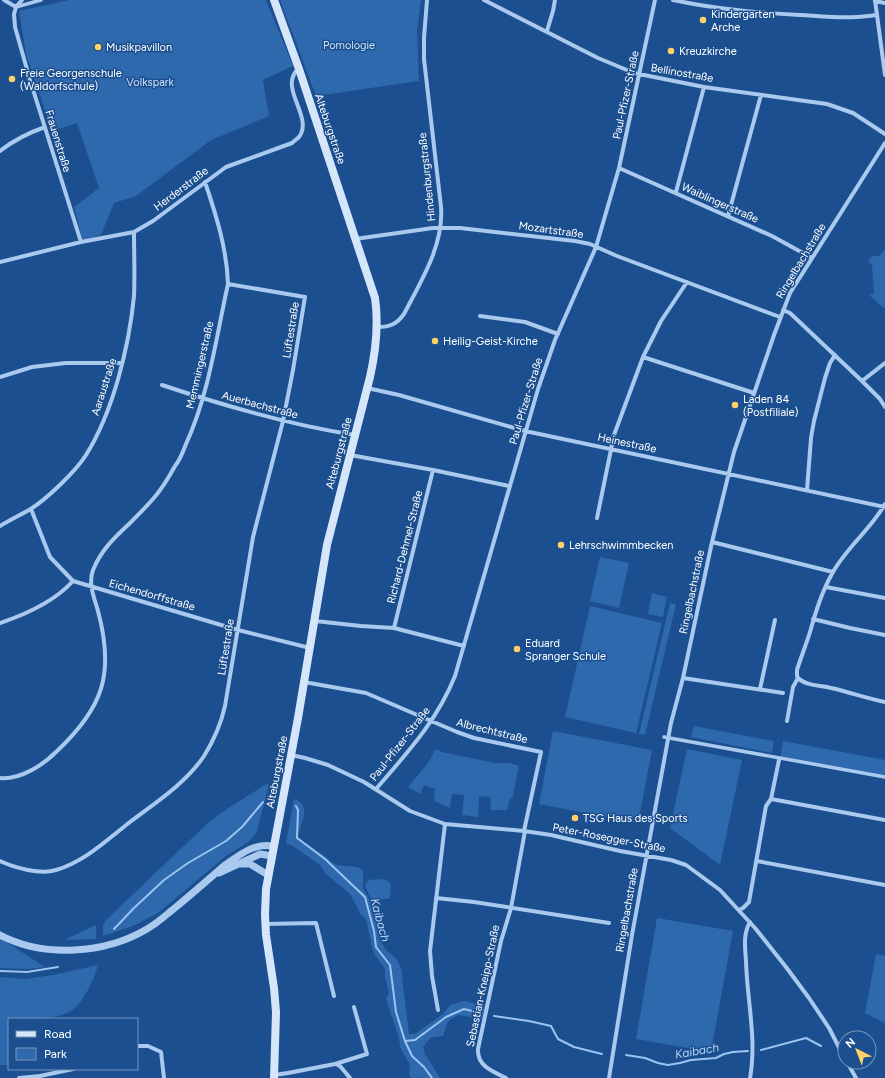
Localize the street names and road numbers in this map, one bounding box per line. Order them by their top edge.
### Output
street label: Paul-Pfizer-Straße [610,50,642,140]
street label: Bellinostraße [650,61,714,85]
street label: Alteburgstraße [312,92,348,166]
street label: Frauenstraße [42,108,74,174]
street label: Hindenburgstraße [416,132,438,222]
street label: Herderstraße [151,164,211,214]
street label: Waiblingerstraße [680,180,760,226]
street label: Mozartstraße [518,219,584,241]
street label: Ringelbachstraße [773,221,829,301]
street label: Lüftestraße [280,301,302,359]
street label: Memmingerstraße [184,320,216,410]
street label: Paul-Pfizer-Straße [507,356,545,446]
street label: Aaraustraße [89,357,119,417]
street label: Auerbachstraße [221,389,299,421]
street label: Alteburgstraße [323,416,355,490]
street label: Heinestraße [596,430,658,456]
street label: Richard-Dehmel-Straße [385,489,425,605]
street label: Ringelbachstraße [677,549,707,635]
street label: Eichendorffstraße [108,577,196,613]
street label: Lüftestraße [215,618,237,676]
street label: Paul-Pfizer-Straße [367,704,433,784]
street label: Albrechtstraße [455,716,529,746]
street label: Alteburgstraße [264,735,290,809]
street label: Peter-Rosegger-Straße [551,821,667,855]
street label: Ringelbachstraße [613,867,641,953]
street label: Sebastian-Kneipp-Straße [464,924,502,1048]

